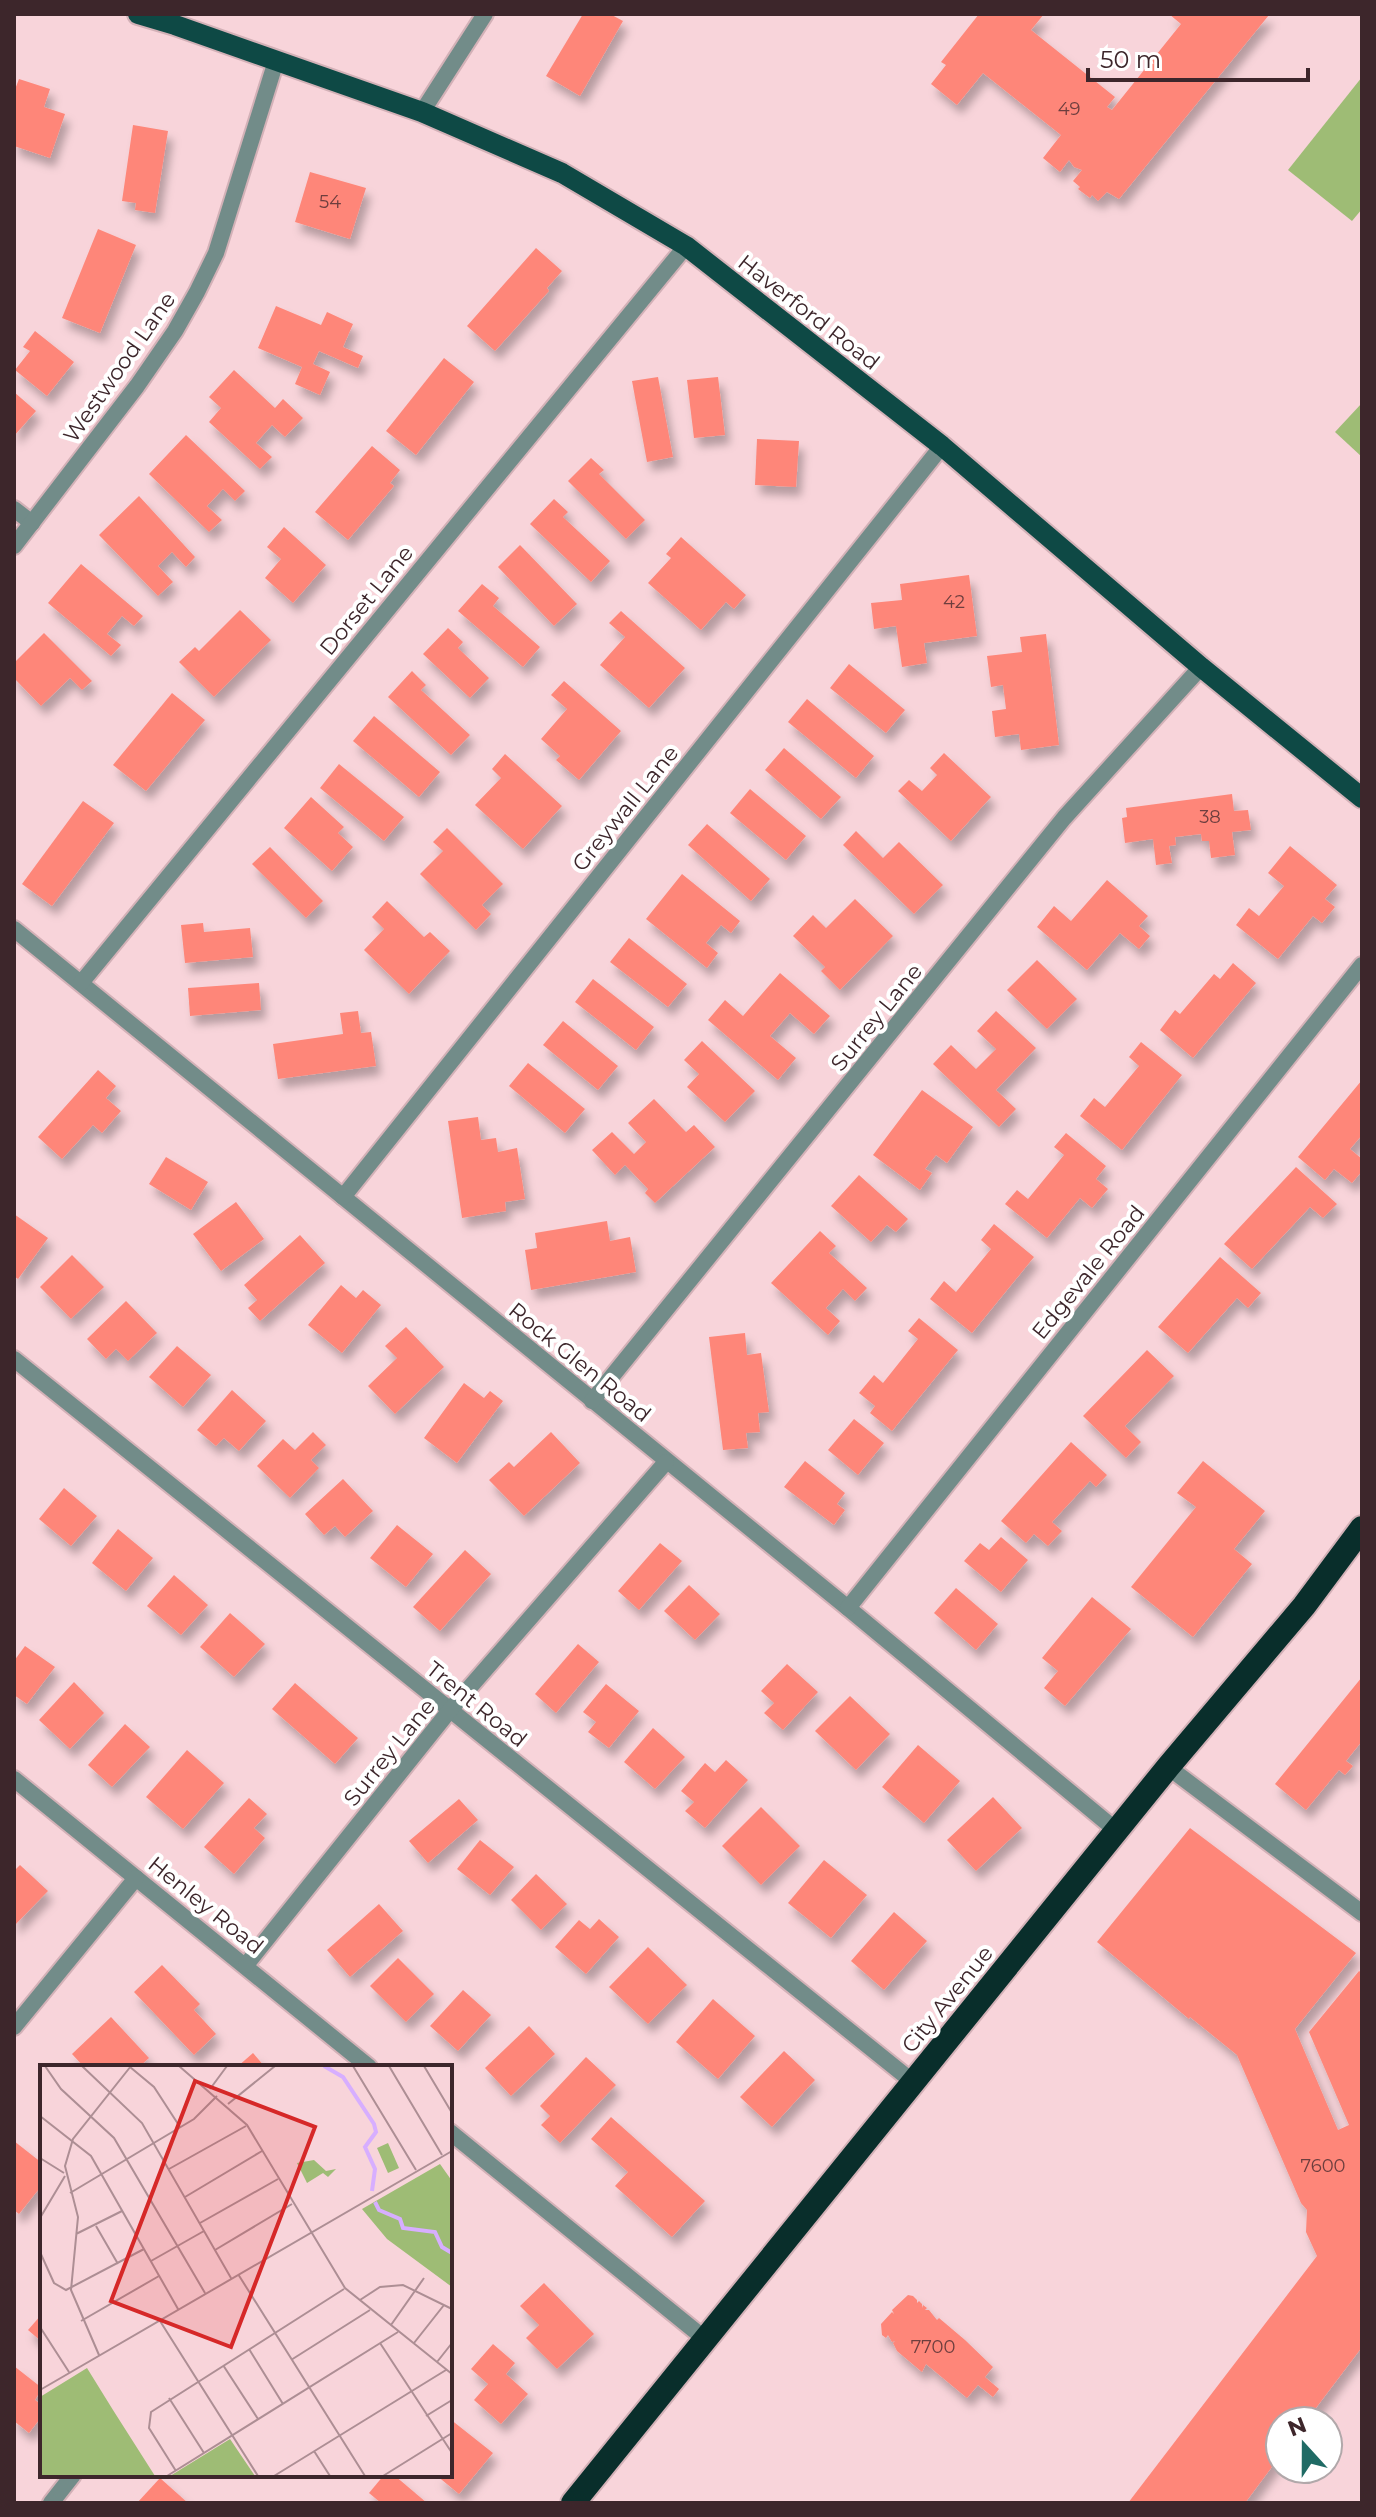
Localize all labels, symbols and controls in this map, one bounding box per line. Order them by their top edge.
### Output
scale bar [1088,32,1308,82]
text: 50 m [1100,45,1161,74]
house number: 49 [1058,98,1080,120]
house number: 54 [319,191,341,213]
street label: Haverford Road [733,249,885,376]
street label: Westwood Lane [57,287,181,448]
street label: Dorset Lane [314,540,419,661]
house number: 42 [943,591,965,613]
street label: Greywall Lane [566,740,684,877]
house number: 38 [1199,806,1221,828]
street label: Surrey Lane [825,958,928,1077]
street label: Edgevale Road [1026,1200,1151,1345]
street label: Rock Glen Road [503,1297,656,1428]
street label: Trent Road [421,1656,532,1753]
street label: Surrey Lane [338,1693,441,1812]
street label: Henley Road [143,1851,269,1960]
street label: City Avenue [896,1940,999,2058]
inset map [40,2065,452,2477]
house number: 7600 [1300,2155,1346,2177]
house number: 7700 [911,2336,955,2358]
north arrow [1264,2405,1344,2485]
text: N [1284,2411,1310,2443]

